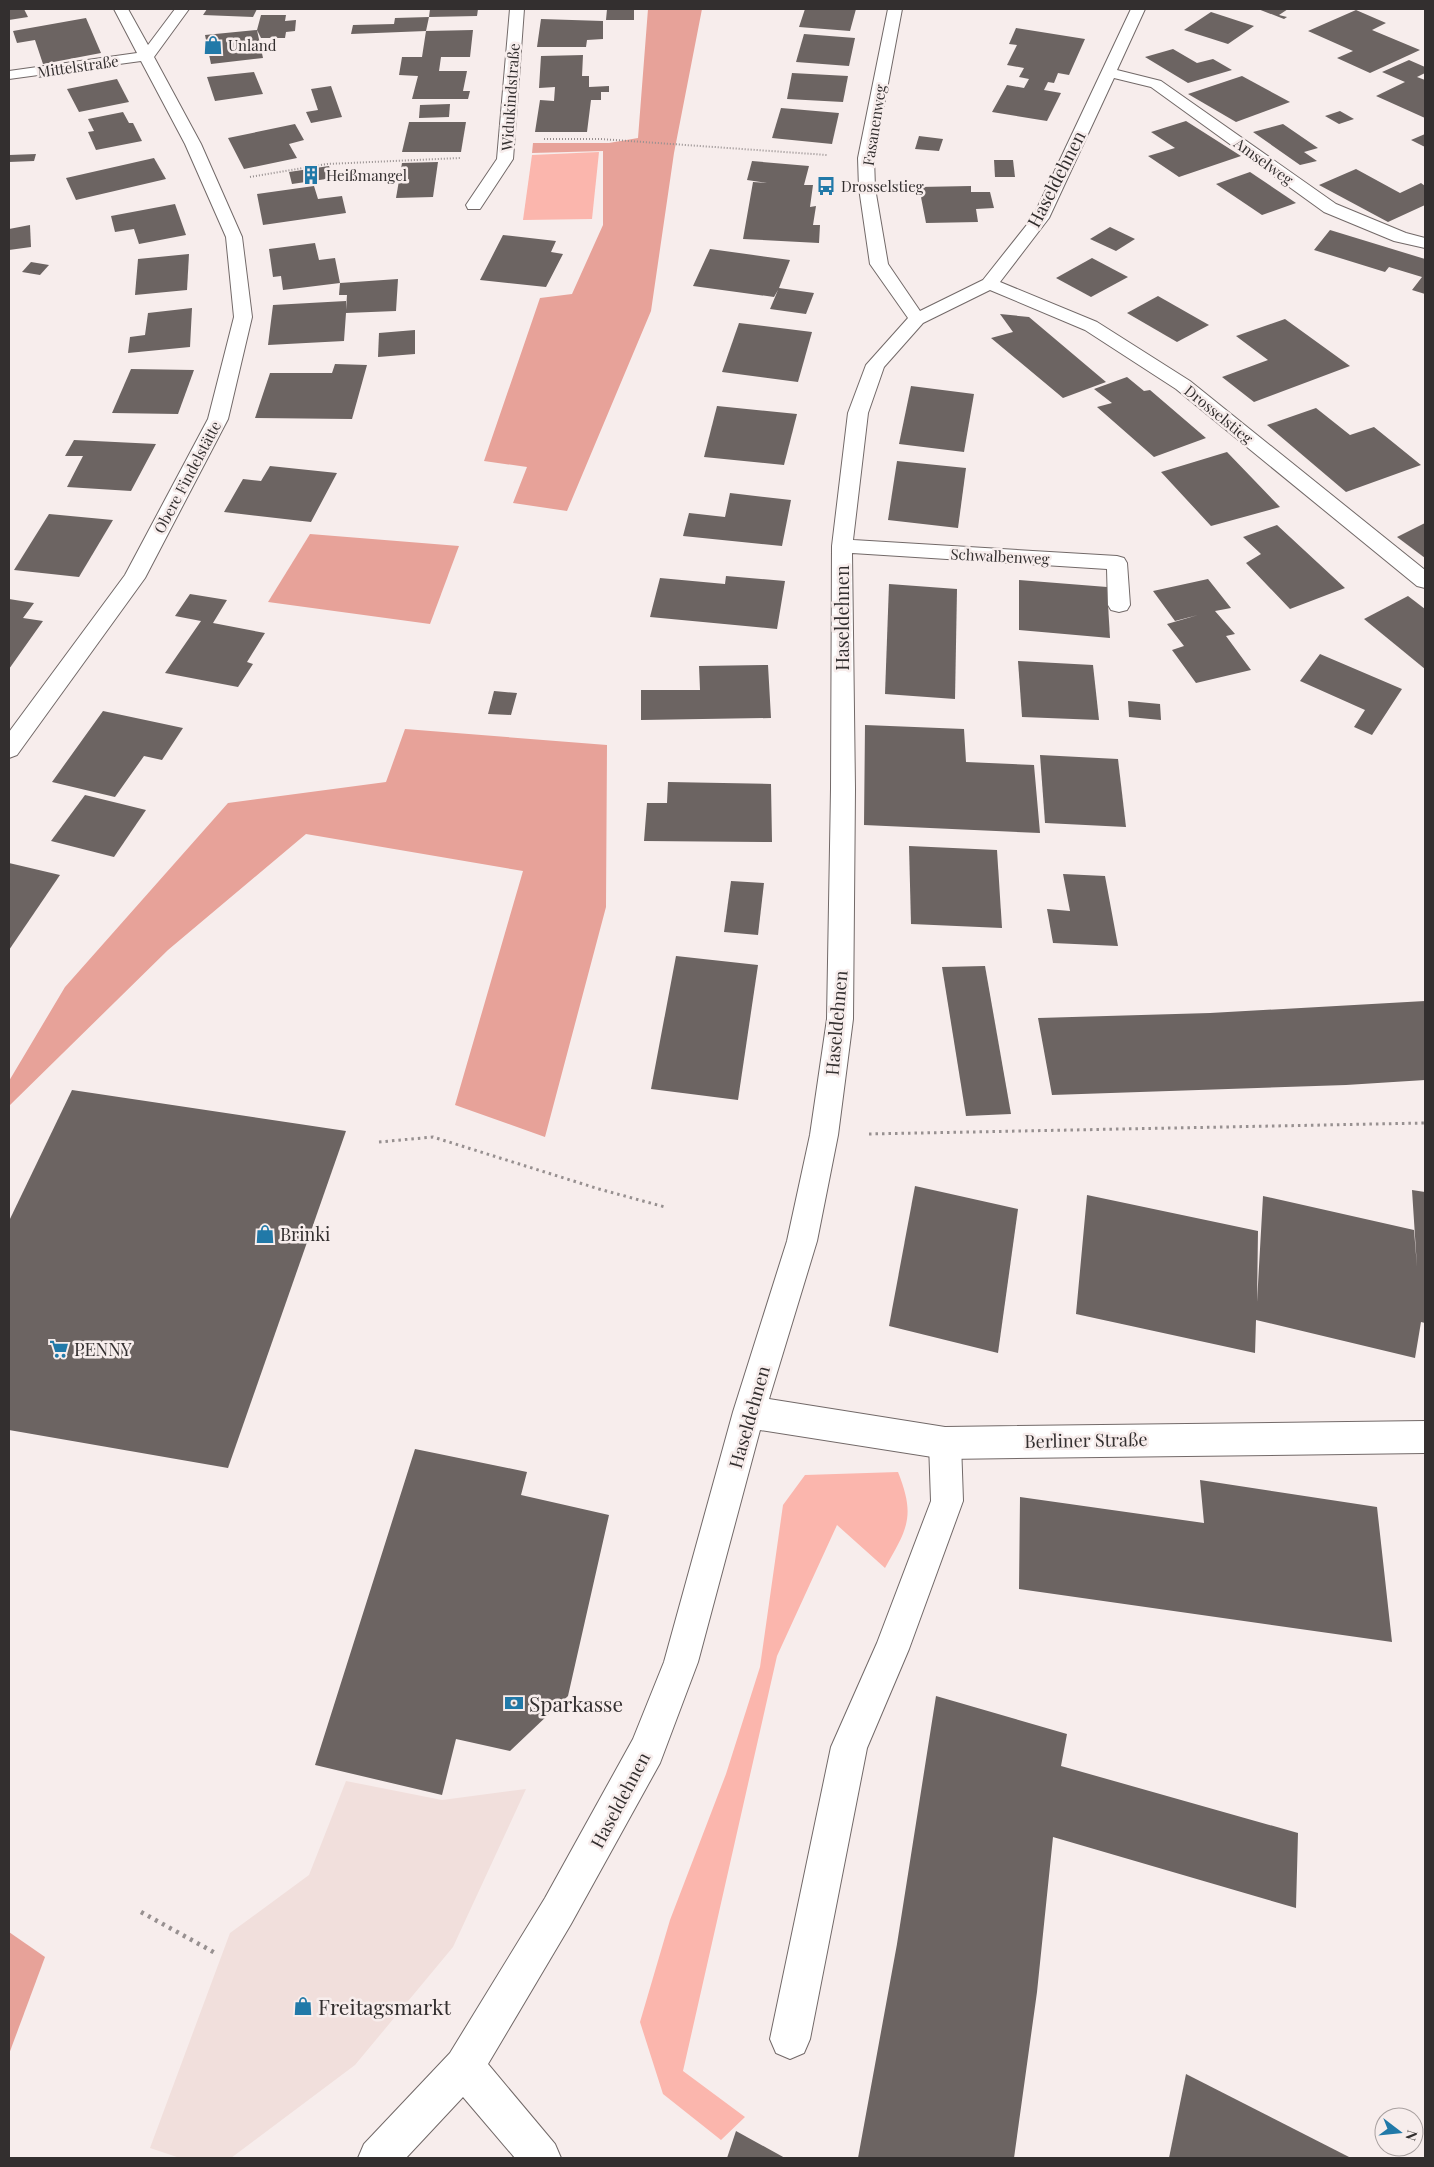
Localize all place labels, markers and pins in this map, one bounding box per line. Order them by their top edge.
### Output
shop icon: Unland [202,34,224,56]
place label: Unland [228,35,277,55]
building icon: Heißmangel [300,164,322,186]
place label: Heißmangel [326,165,407,185]
bus stop icon: Drosselstieg [815,175,837,197]
place label: Drosselstieg [841,176,924,196]
place label: Brinki [280,1222,330,1246]
shop icon: Brinki [254,1223,276,1245]
place label: PENNY [74,1337,132,1361]
supermarket icon: PENNY [48,1338,70,1360]
place label: Sparkasse [529,1689,623,1717]
bank icon: Sparkasse [503,1692,525,1714]
place label: Freitagsmarkt [318,1992,451,2020]
shop icon: Freitagsmarkt [292,1995,314,2017]

